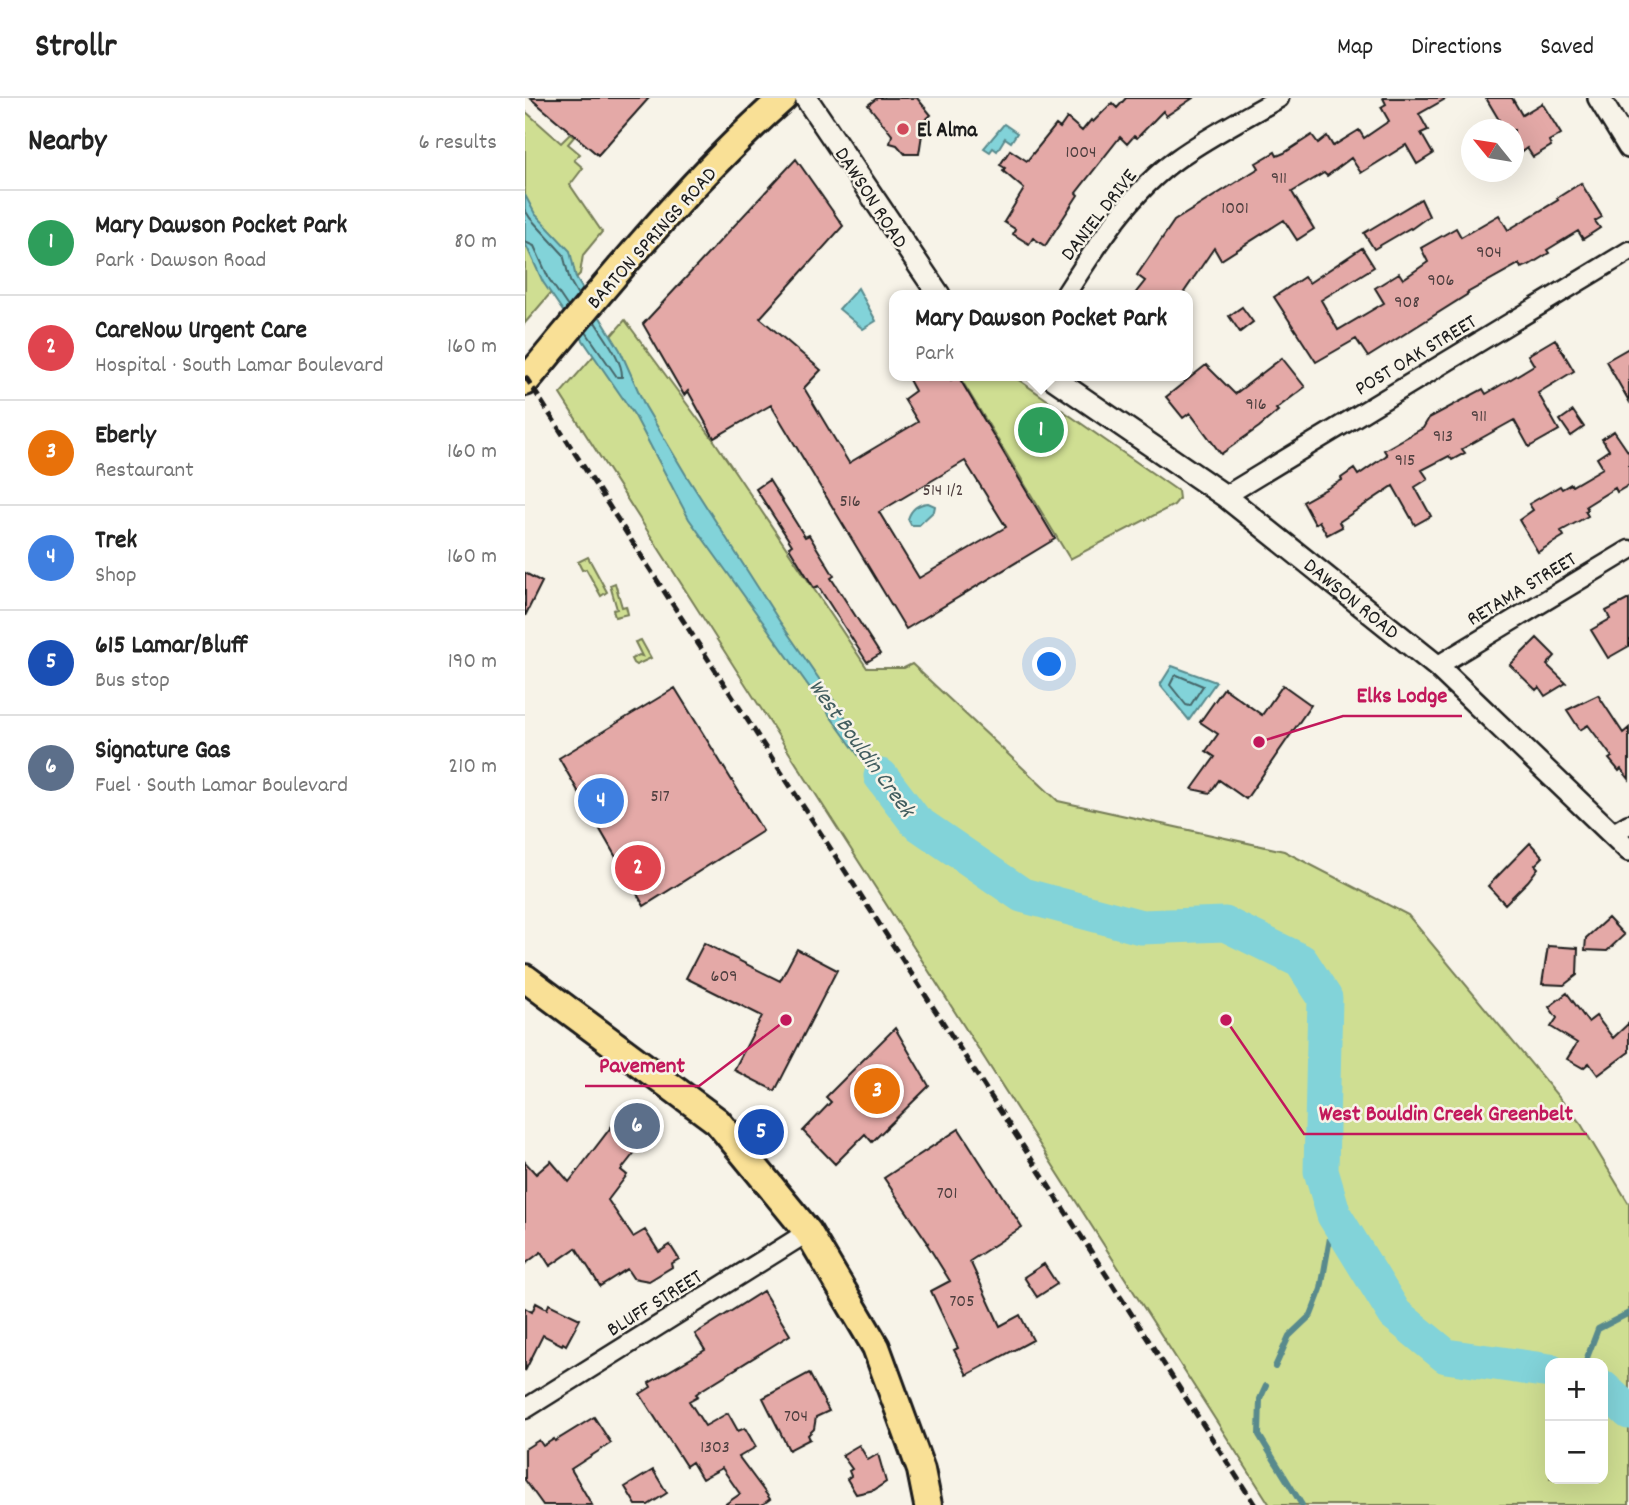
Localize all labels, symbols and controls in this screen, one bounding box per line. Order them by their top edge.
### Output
text: Strollr [35,25,117,72]
text: Map [1337,31,1373,65]
text: Directions [1411,31,1502,65]
text: Saved [1540,31,1594,65]
place label: El Alma [917,117,978,147]
north arrow [1461,119,1524,182]
marker: El Alma [895,121,911,137]
text: Nearby [28,122,106,165]
text: 6 results [419,127,497,160]
house number: 1004 [1065,141,1097,166]
street label: DAWSON ROAD [825,142,914,255]
street label: BARTON SPRINGS ROAD [581,161,726,317]
street label: DANIEL DRIVE [1055,163,1146,268]
house number: 911 [1271,167,1287,192]
house number: 1001 [1221,197,1249,222]
text: Mary Dawson Pocket Park [95,208,347,245]
text: 1 [48,226,54,259]
text: 80 m [454,226,497,259]
house number: 904 [1476,241,1502,266]
text: Park · Dawson Road [95,245,266,278]
house number: 906 [1428,269,1454,294]
popup [889,290,1193,381]
house number: 908 [1394,291,1420,316]
text: Mary Dawson Pocket Park [915,301,1167,338]
street label: POST OAK STREET [1350,308,1484,405]
text: CareNow Urgent Care [95,313,307,350]
text: 2 [46,331,56,364]
text: 160 m [447,331,497,364]
text: Park [915,338,954,371]
text: Hospital · South Lamar Boulevard [95,350,384,383]
house number: 916 [1245,393,1267,418]
pin: 1 [1018,404,1064,456]
house number: 911 [1471,405,1487,430]
text: Eberly [95,418,156,455]
house number: 913 [1433,425,1453,450]
text: 3 [46,436,56,469]
text: 160 m [447,436,497,469]
house number: 915 [1395,449,1415,474]
text: Restaurant [95,455,194,488]
house number: 514 1/2 [923,479,963,504]
house number: 516 [839,490,861,515]
text: Trek [95,523,137,560]
text: 4 [46,541,56,574]
text: 160 m [447,541,497,574]
street label: RETAMA STREET [1462,546,1584,635]
street label: DAWSON ROAD [1296,552,1405,648]
text: Shop [95,560,137,593]
text: 615 Lamar/Bluff [95,628,249,665]
text: 5 [46,646,56,679]
text: 190 m [448,646,497,679]
your location [1032,647,1066,681]
text: Bus stop [95,665,170,698]
callout: Elks Lodge [1343,672,1462,716]
water label: West Bouldin Creek [799,673,923,827]
text: Elks Lodge [1357,681,1447,714]
text: Signature Gas [95,733,231,770]
text: 6 [45,751,57,784]
text: 210 m [448,751,497,784]
text: Fuel · South Lamar Boulevard [95,770,348,803]
pin: 4 [578,775,624,827]
house number: 517 [650,785,670,810]
pin: 2 [615,842,661,894]
house number: 609 [711,965,737,990]
callout: Pavement [585,1042,699,1086]
text: Pavement [599,1051,685,1084]
pin: 3 [854,1065,900,1117]
callout: West Bouldin Creek Greenbelt [1304,1090,1587,1134]
text: West Bouldin Creek Greenbelt [1319,1099,1574,1132]
pin: 6 [614,1100,660,1152]
pin: 5 [738,1106,784,1158]
house number: 701 [937,1182,957,1207]
street label: BLUFF STREET [602,1263,710,1346]
house number: 705 [949,1290,975,1315]
map controls [1545,1358,1608,1484]
button: + [1545,1358,1608,1421]
house number: 704 [784,1405,808,1430]
button: − [1545,1421,1608,1484]
house number: 1303 [700,1436,730,1461]

